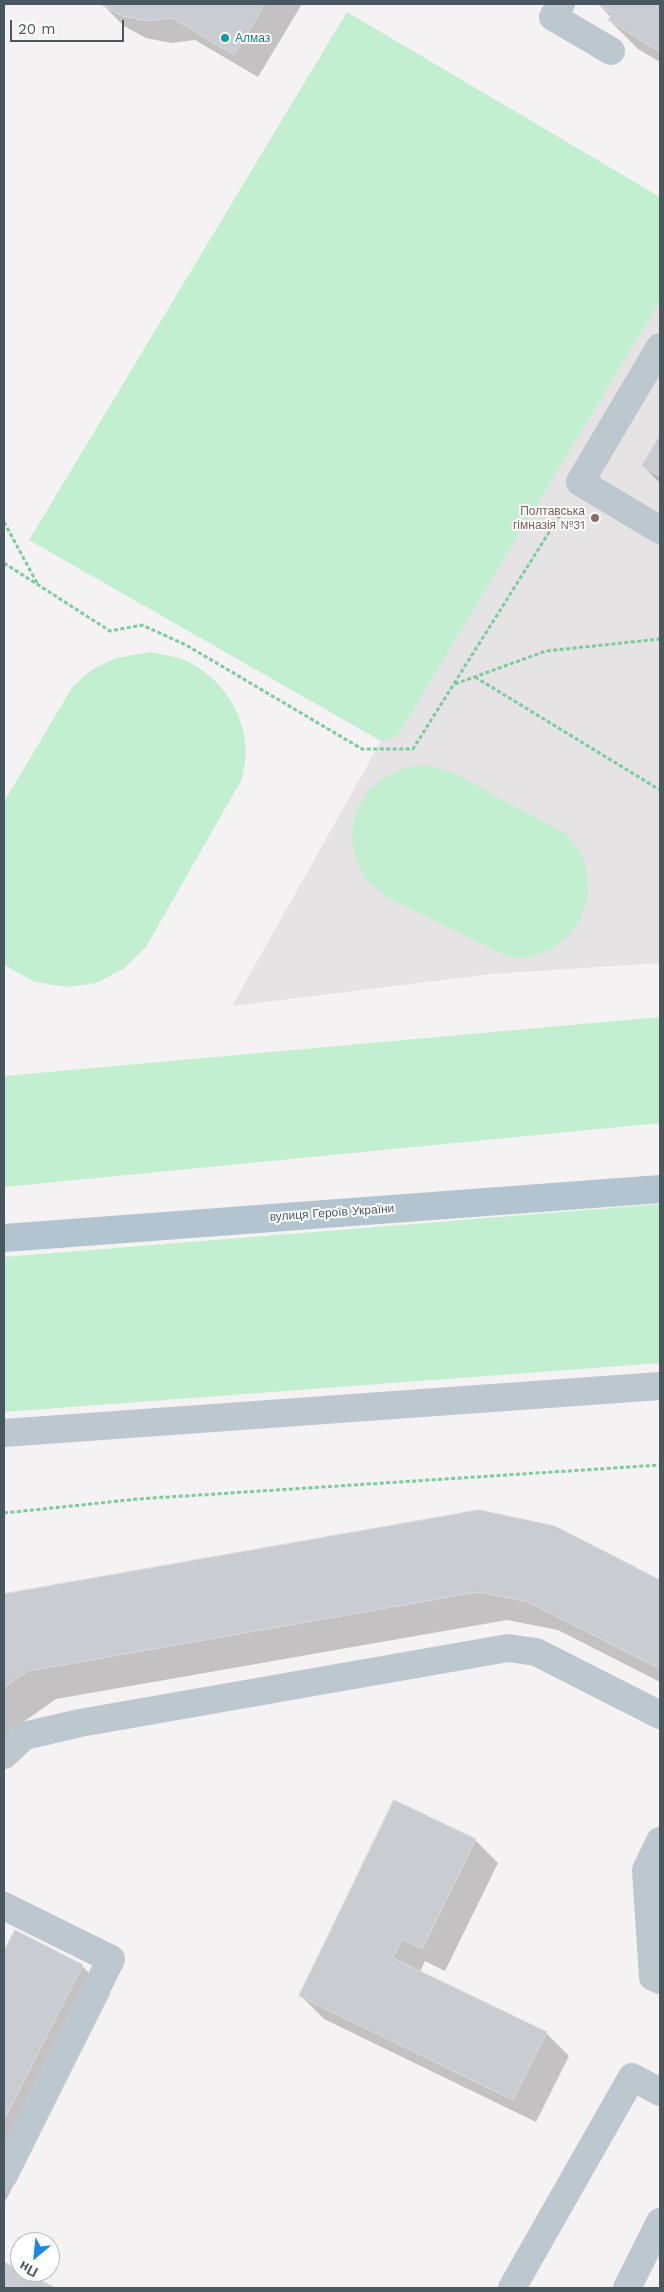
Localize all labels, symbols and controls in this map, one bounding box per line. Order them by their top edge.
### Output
scale bar [12,10,126,42]
text: 20 m [18,20,56,38]
place label: Алмаз [235,31,270,45]
marker: Алмаз [219,32,231,44]
place label: Полтавська гімназія №31 [513,504,585,532]
marker: Полтавська гімназія №31 [589,512,601,524]
street label: вулиця Героїв України [269,1201,395,1225]
north arrow [10,2232,60,2282]
text: Пн [16,2258,40,2281]

